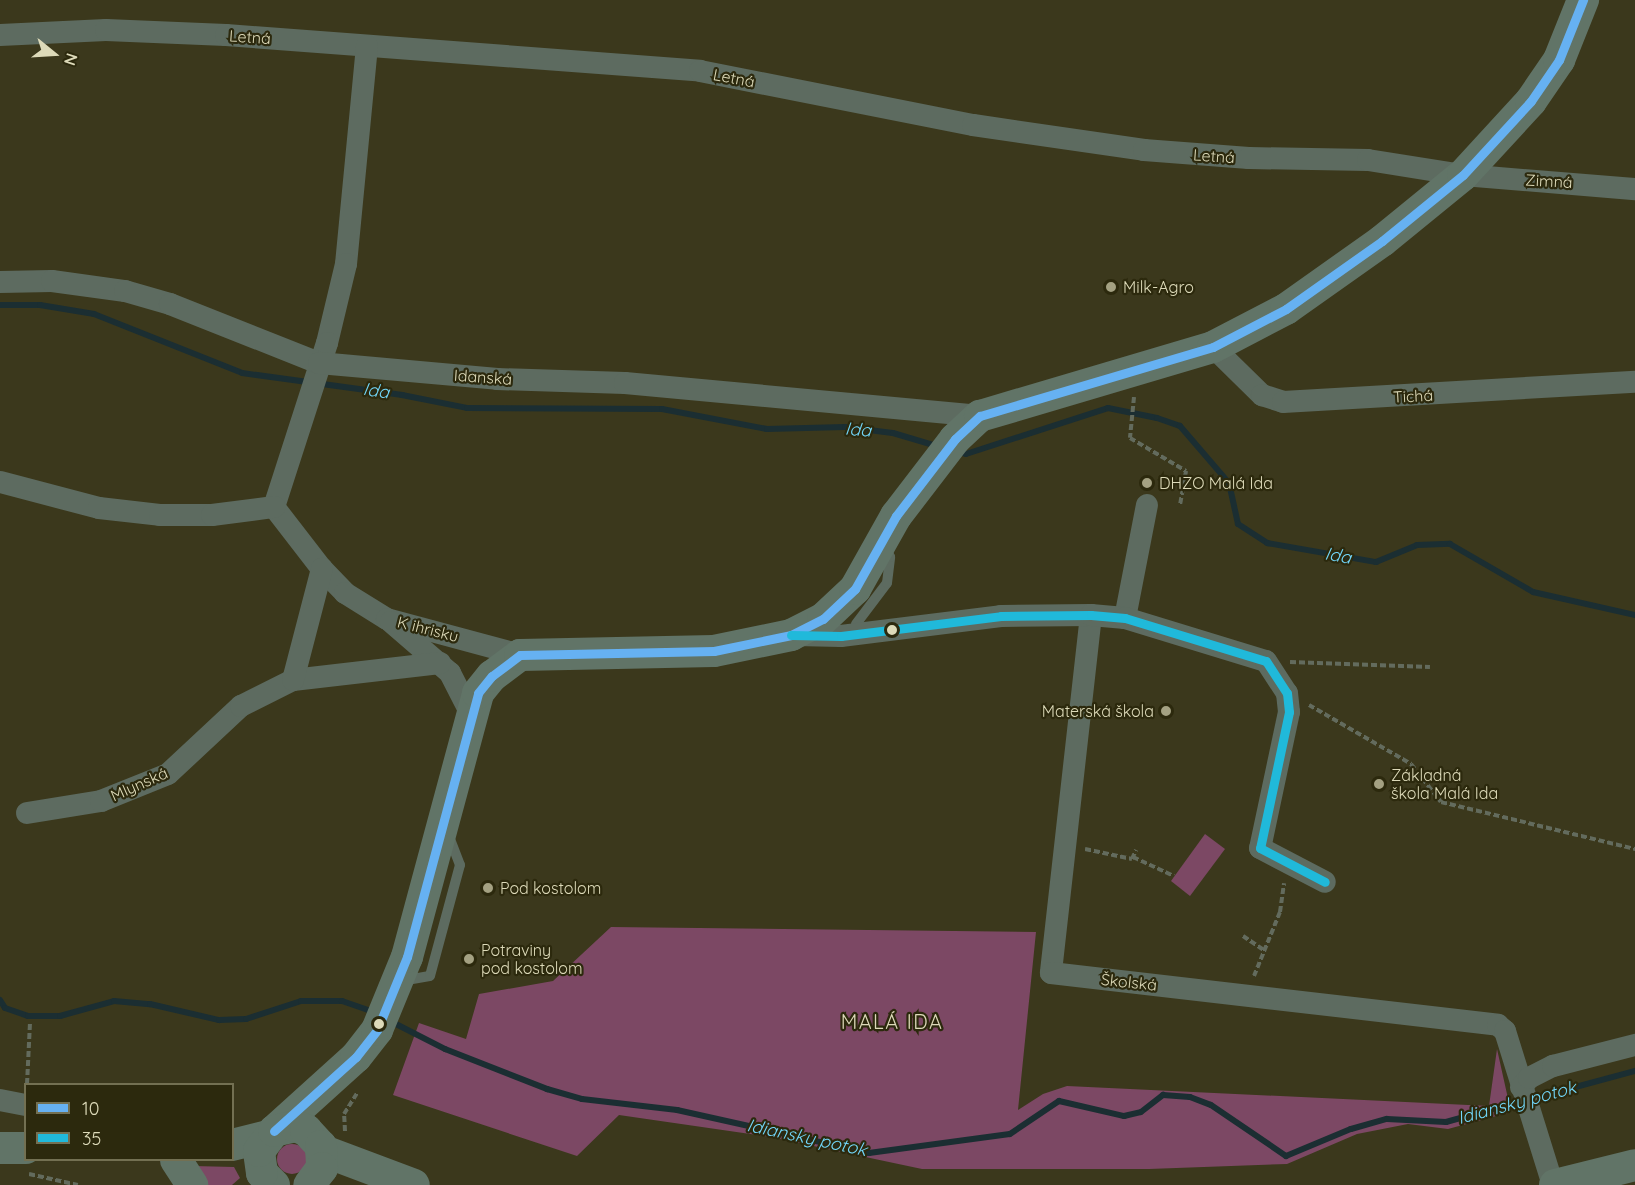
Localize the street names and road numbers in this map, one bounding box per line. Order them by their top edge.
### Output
street label: Letná [228,26,272,48]
street label: Letná [712,65,756,91]
street label: Letná [1192,145,1236,167]
street label: Zimná [1525,170,1573,192]
street label: Idanská [453,365,513,389]
street label: Tichá [1392,385,1434,407]
street label: K ihrisku [395,612,461,646]
street label: Mlynská [107,763,171,805]
street label: Školská [1100,970,1158,994]

